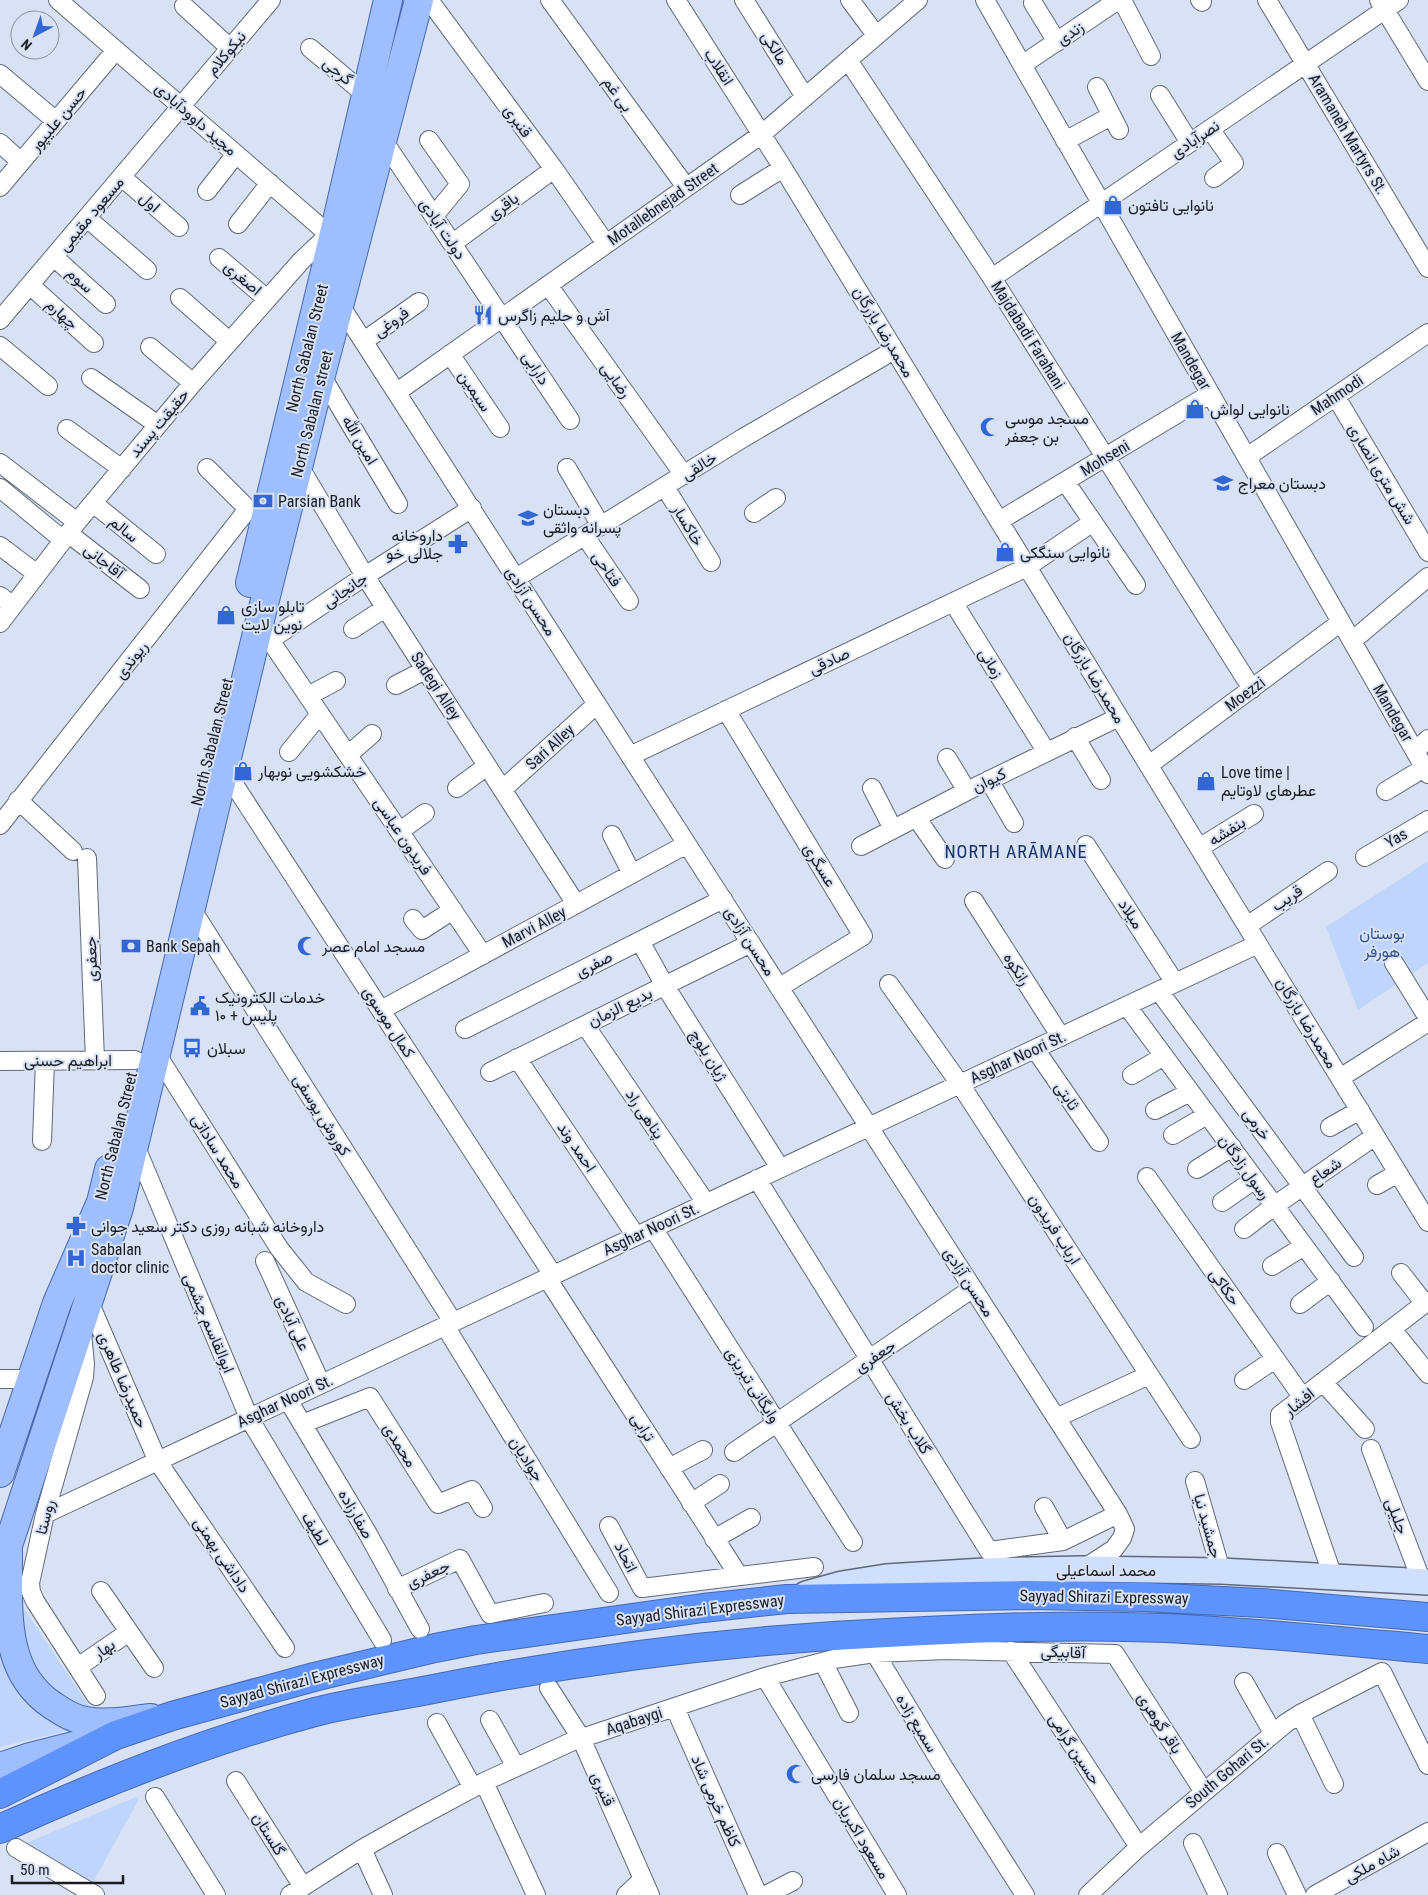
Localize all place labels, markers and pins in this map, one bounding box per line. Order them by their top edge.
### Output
shop icon: نانوایی تافتون [1102,194,1124,216]
place label: نانوایی تافتون [1128,196,1214,216]
restaurant icon: آش و حلیم زاگرس [472,304,494,326]
place label: آش و حلیم زاگرس [498,306,611,326]
shop icon: نانوایی لواش [1184,398,1206,420]
place label: نانوایی لواش [1210,400,1290,420]
place label: مسجد موسی بن جعفر [1004,409,1089,447]
mosque icon: مسجد موسی بن جعفر [979,416,1001,438]
school or university icon: دبستان معراج [1212,472,1234,494]
place label: دبستان معراج [1238,474,1326,495]
bank icon: Parsian Bank [252,490,274,512]
place label: Parsian Bank [278,492,362,511]
place label: دبستان پسرانه واثقی [543,500,621,539]
school or university icon: دبستان پسرانه واثقی [517,507,539,529]
place label: داروخانه جلالی خو [386,526,443,564]
pharmacy icon: داروخانه جلالی خو [447,533,469,555]
shop icon: نانوایی سنگکی [994,541,1016,563]
place label: نانوایی سنگکی [1020,543,1110,563]
place label: تابلو سازی نوین لایت [241,597,305,635]
shop icon: تابلو سازی نوین لایت [215,604,237,626]
shop icon: خشکشویی نوبهار [232,760,254,782]
place label: خشکشویی نوبهار [257,762,367,782]
place label: Love time | عطرهای لاوتایم [1221,763,1316,801]
shop icon: Love time | عطرهای لاوتایم [1195,770,1217,792]
bank icon: Bank Sepah [120,935,142,957]
mosque icon: مسجد امام عصر [296,935,318,957]
place label: Bank Sepah [146,937,220,956]
place label: مسجد امام عصر [321,937,425,957]
place label: خدمات الکترونیک پلیس + ۱۰ [215,988,326,1027]
public building icon: خدمات الکترونیک پلیس + ۱۰ [189,995,211,1017]
bus stop icon: سبلان [181,1037,203,1059]
place label: سبلان [207,1039,246,1058]
pharmacy icon: داروخانه شبانه روزی دکتر سعید جوانی [65,1215,87,1237]
place label: داروخانه شبانه روزی دکتر سعید جوانی [91,1217,324,1237]
place label: Sabalan doctor clinic [91,1240,169,1277]
hospital icon: Sabalan doctor clinic [65,1247,87,1269]
mosque icon: مسجد سلمان فارسی [785,1763,807,1785]
place label: مسجد سلمان فارسی [811,1765,940,1785]

